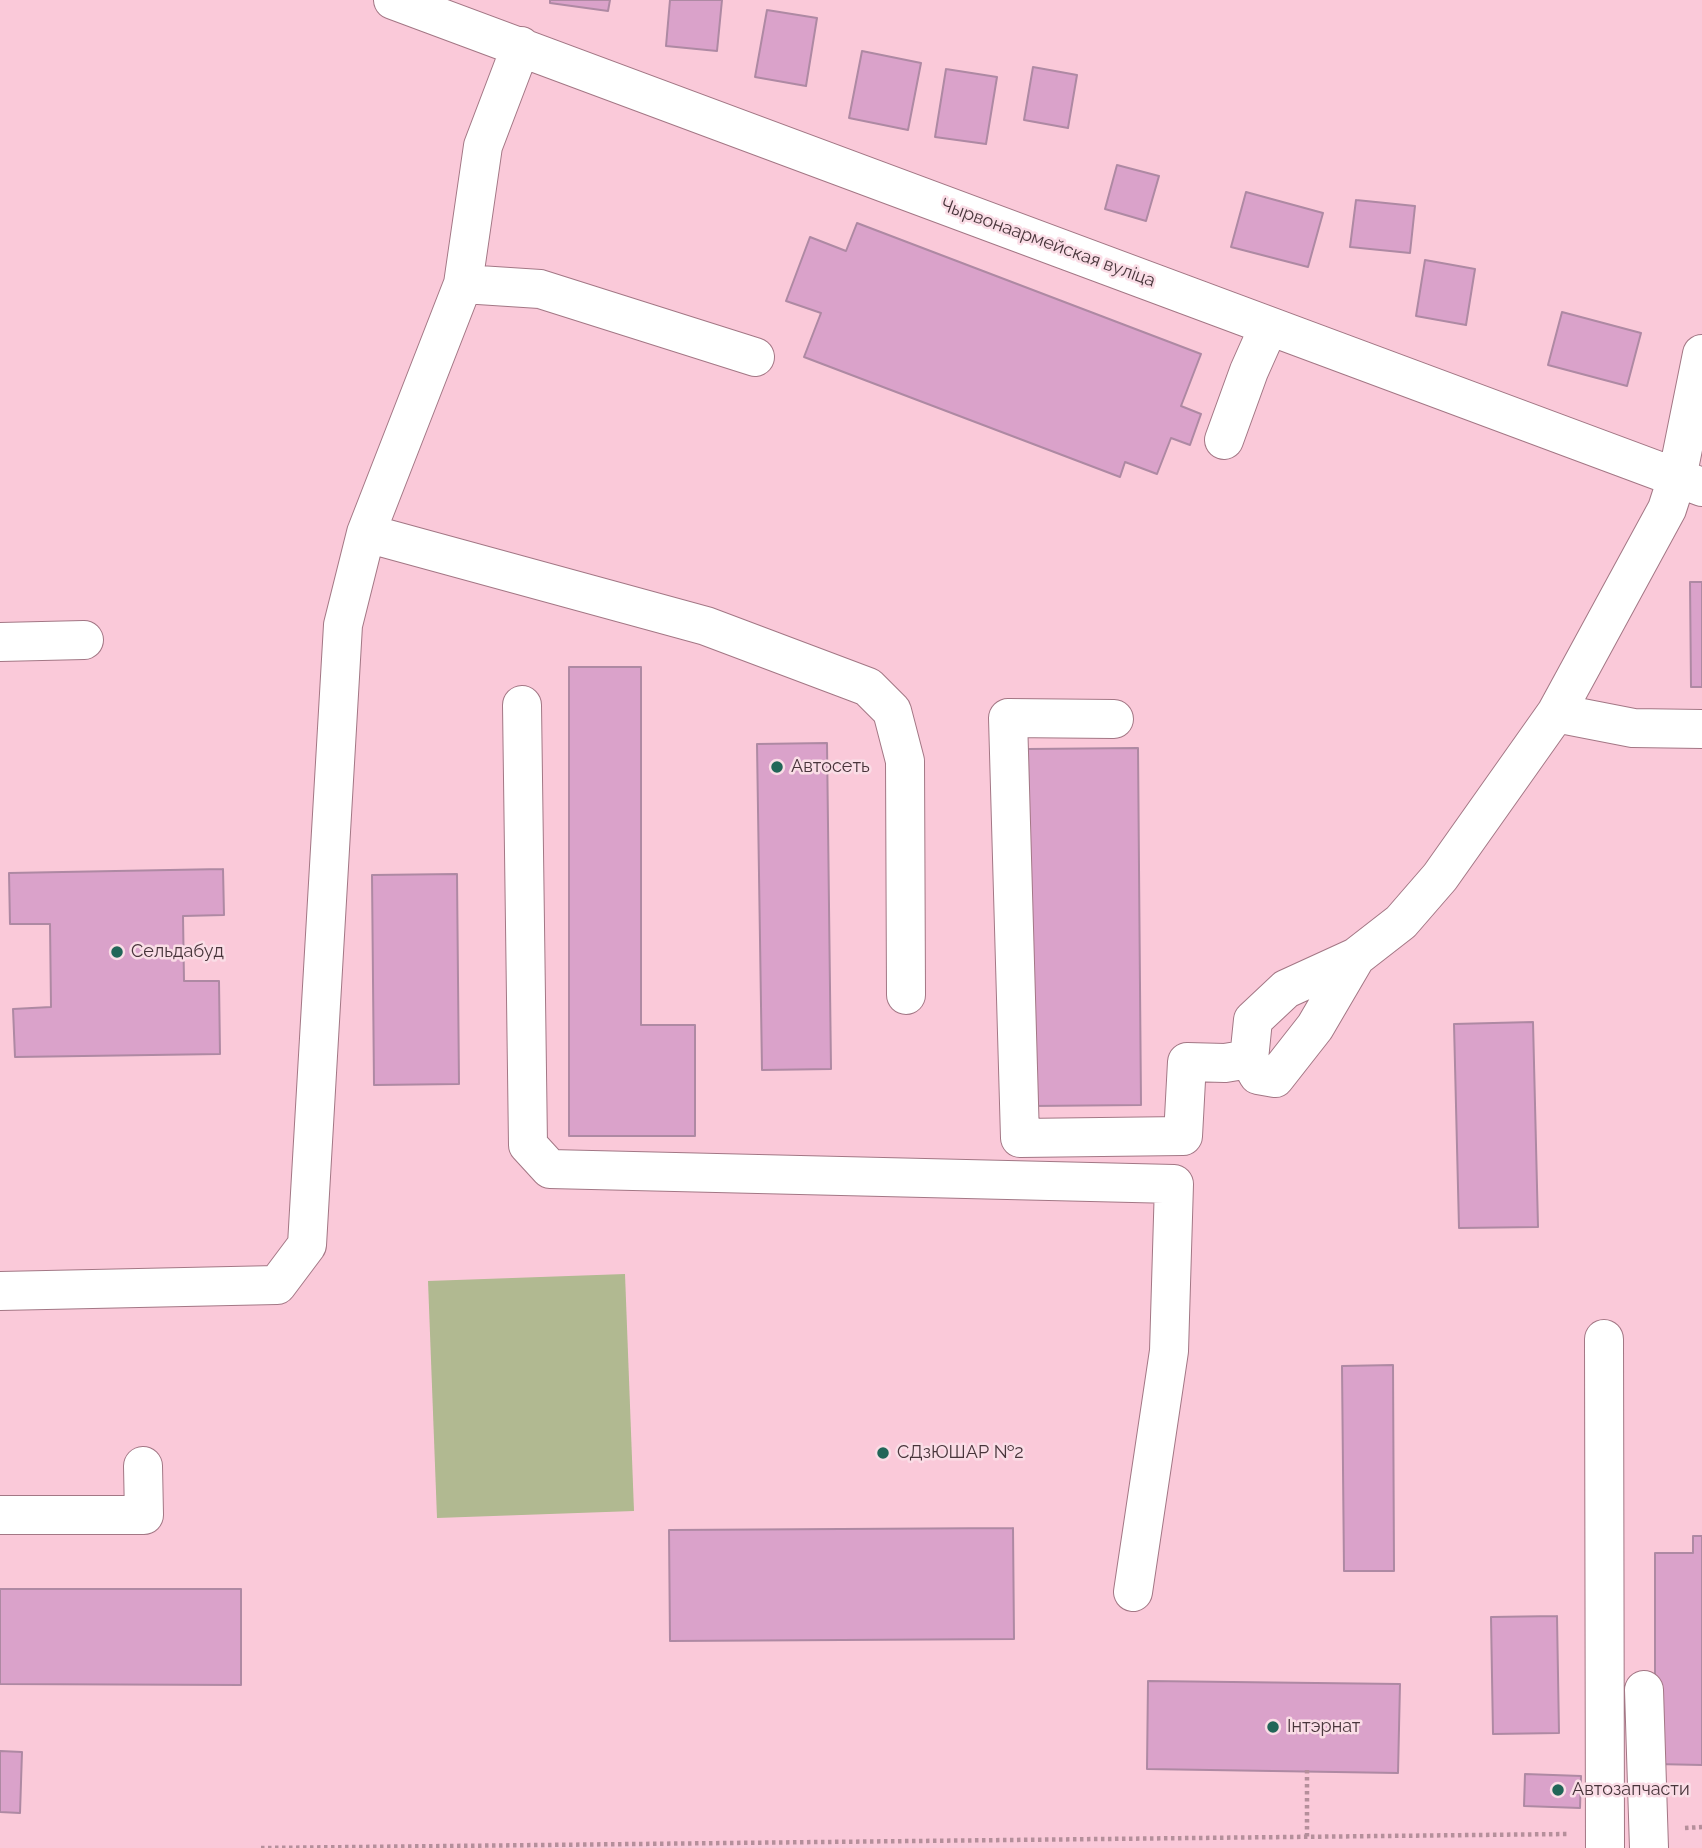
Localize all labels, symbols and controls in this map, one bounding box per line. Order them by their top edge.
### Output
street label: Чырвонаармейская вуліца [938,194,1158,292]
place label: Автосеть [791,756,870,778]
marker: Автосеть [769,759,785,775]
place label: Сельдабуд [131,941,224,963]
marker: Сельдабуд [109,944,125,960]
place label: СДзЮШАР №2 [897,1442,1024,1464]
marker: СДзЮШАР №2 [875,1445,891,1461]
place label: Інтэрнат [1287,1716,1360,1738]
marker: Інтэрнат [1265,1719,1281,1735]
place label: Автозапчасти [1572,1779,1690,1801]
marker: Автозапчасти [1550,1782,1566,1798]

